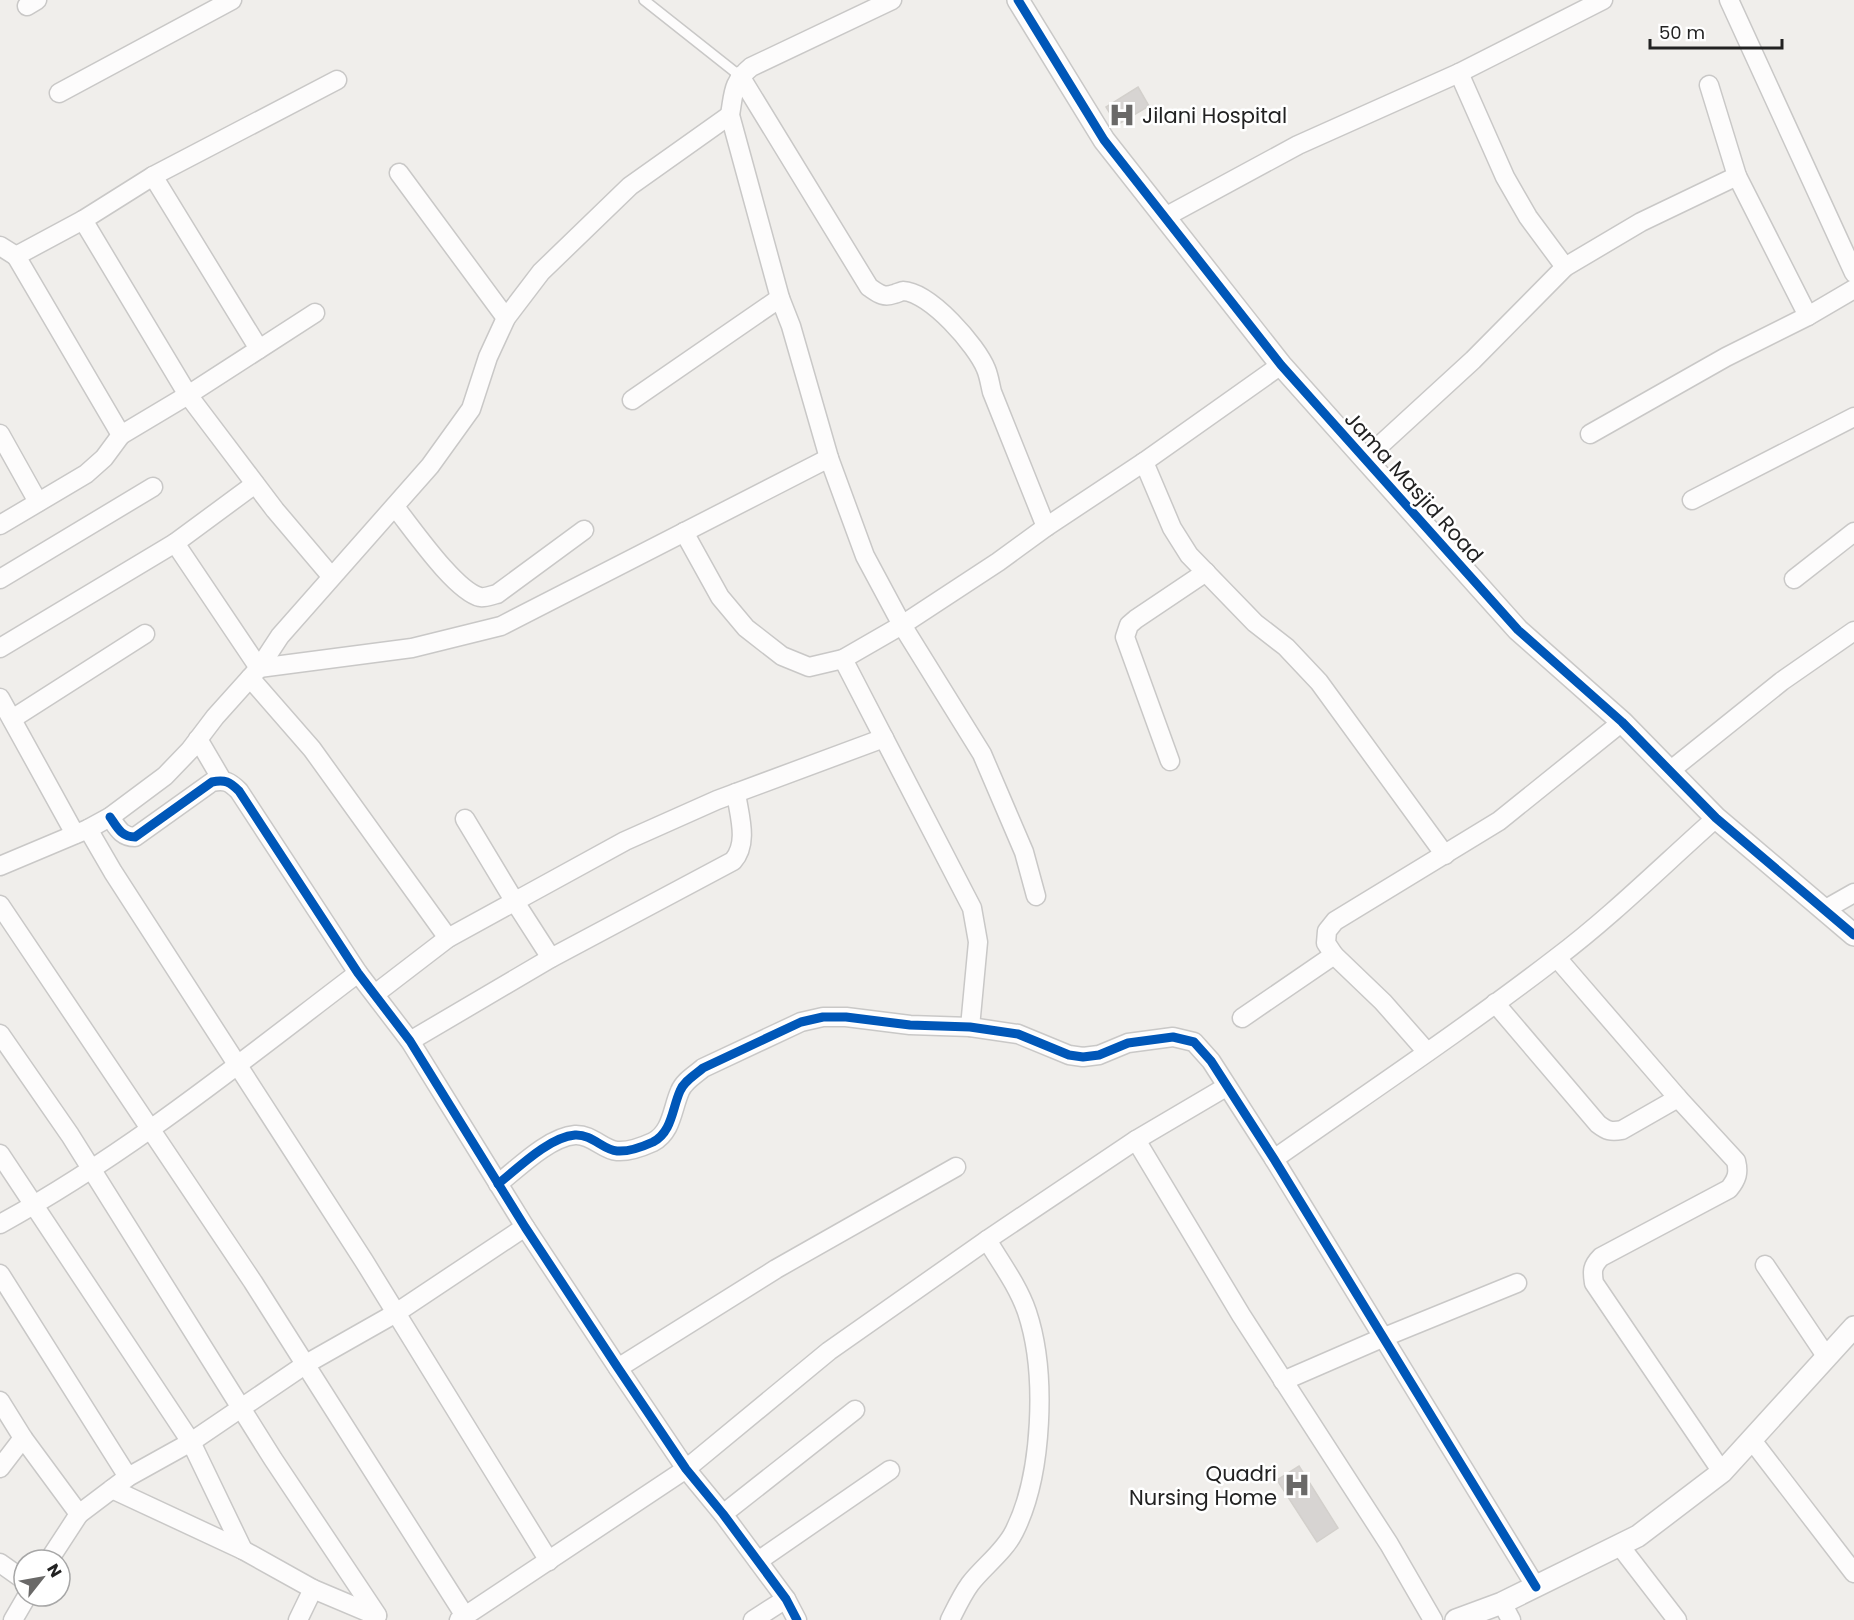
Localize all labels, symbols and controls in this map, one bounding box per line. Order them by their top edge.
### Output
scale bar [1650,12,1782,50]
text: 50 m [1659,20,1705,45]
hospital icon: Jilani Hospital [1107,100,1137,130]
place label: Jilani Hospital [1142,101,1287,130]
street label: Jama Masjid Road [1338,405,1490,569]
place label: Quadri Nursing Home [1129,1459,1277,1512]
hospital icon: Quadri Nursing Home [1282,1470,1312,1500]
north arrow [12,1548,72,1608]
text: N [41,1559,67,1582]

